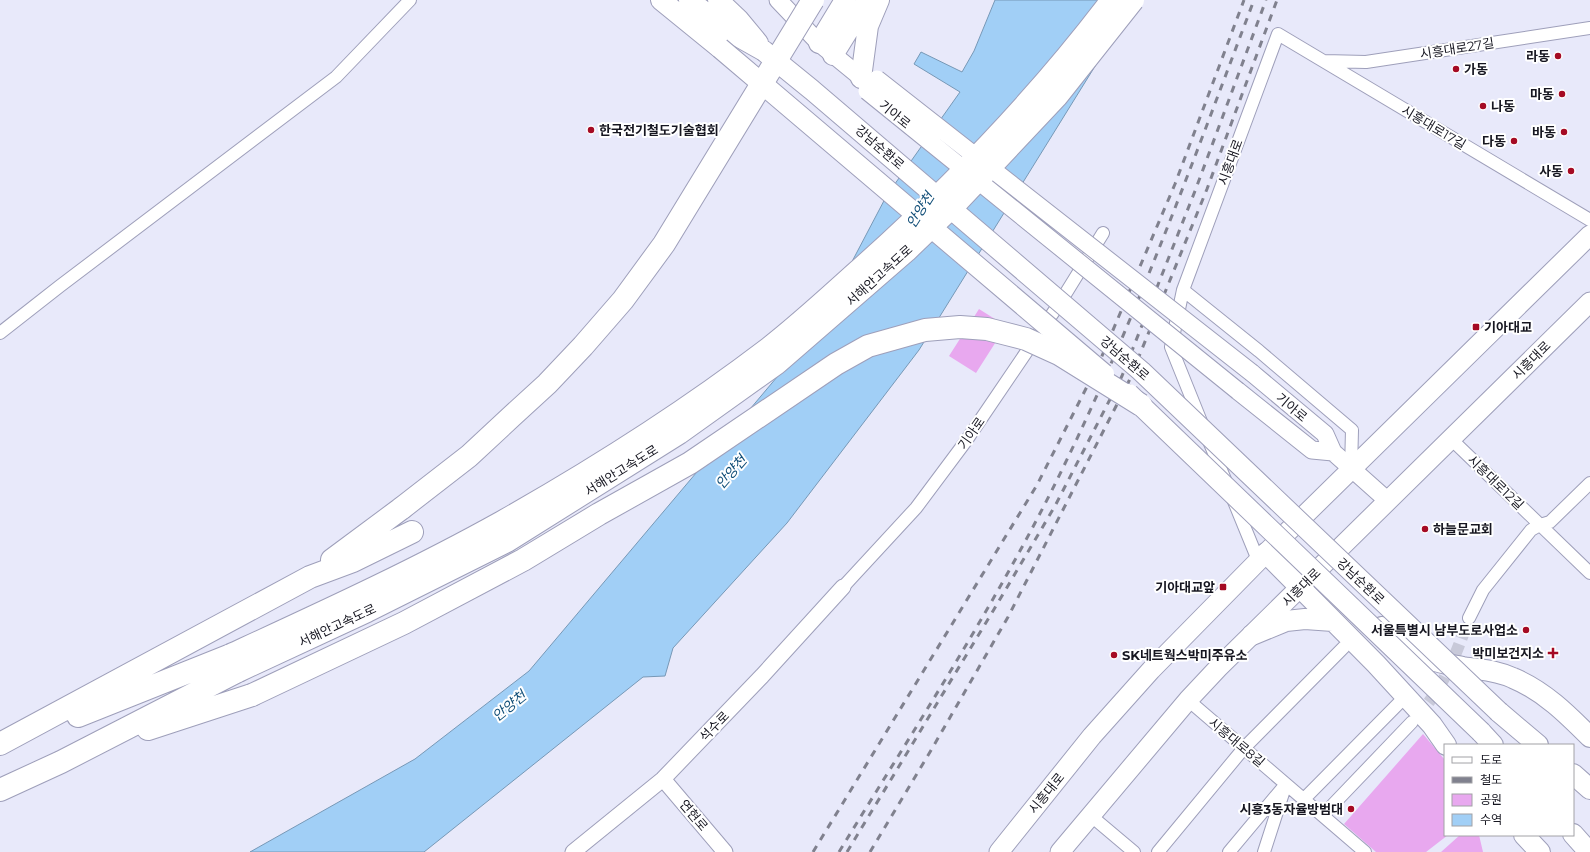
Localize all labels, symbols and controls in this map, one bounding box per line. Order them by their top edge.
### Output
street label: 시흥대로27길 [1419,34,1495,62]
place label: 라동 [1526,48,1550,64]
marker: 라동 [1553,51,1563,61]
place label: 가동 [1464,61,1488,77]
marker: 가동 [1451,64,1461,74]
place label: 마동 [1530,86,1554,102]
marker: 마동 [1557,89,1567,99]
street label: 기아로 [876,96,914,132]
place label: 나동 [1491,98,1515,114]
marker: 나동 [1478,101,1488,111]
street label: 시흥대로17길 [1399,102,1469,152]
street label: 강남순환로 [852,121,908,173]
place label: 한국전기철도기술협회 [599,122,719,138]
place label: 바동 [1532,124,1556,140]
marker: 한국전기철도기술협회 [586,125,596,135]
marker: 바동 [1559,127,1569,137]
place label: 다동 [1482,133,1506,149]
marker: 다동 [1509,136,1519,146]
street label: 시흥대로 [1214,137,1246,187]
place label: 사동 [1539,163,1563,179]
marker: 사동 [1566,166,1576,176]
water label: 안양천 [902,188,938,231]
street label: 서해안고속도로 [843,241,915,309]
place label: 기아대교 [1484,319,1532,335]
marker: 기아대교 [1471,322,1481,332]
street label: 강남순환로 [1097,332,1153,384]
street label: 시흥대로 [1508,337,1554,383]
street label: 기아로 [1273,389,1311,425]
street label: 기아로 [954,414,988,452]
street label: 서해안고속도로 [581,441,661,499]
water label: 안양천 [712,451,751,492]
street label: 시흥대로12길 [1465,451,1527,513]
place label: 하늘문교회 [1433,521,1493,537]
marker: 하늘문교회 [1420,524,1430,534]
street label: 강남순환로 [1334,554,1388,608]
street label: 시흥대로 [1278,564,1324,610]
place label: 기아대교앞 [1155,579,1215,595]
marker: 기아대교앞 [1218,582,1228,592]
street label: 서해안고속도로 [296,600,378,650]
place label: 서울특별시 남부도로사업소 [1371,622,1518,638]
marker: 서울특별시 남부도로사업소 [1521,625,1531,635]
place label: 박미보건지소 [1472,645,1544,661]
place label: SK네트웍스박미주유소 [1122,647,1248,663]
marker: 박미보건지소 [1547,647,1559,659]
marker: SK네트웍스박미주유소 [1109,650,1119,660]
water label: 안양천 [488,686,531,725]
street label: 석수로 [696,708,732,744]
street label: 시흥대로8길 [1206,714,1268,770]
legend [1444,744,1574,836]
text: 도로 [1480,752,1502,767]
street label: 시흥대로 [1025,769,1067,817]
text: 철도 [1480,772,1502,787]
text: 공원 [1480,792,1502,807]
street label: 연현로 [676,796,712,834]
place label: 시흥3동자율방범대 [1240,801,1343,817]
marker: 시흥3동자율방범대 [1346,804,1356,814]
text: 수역 [1480,812,1502,827]

